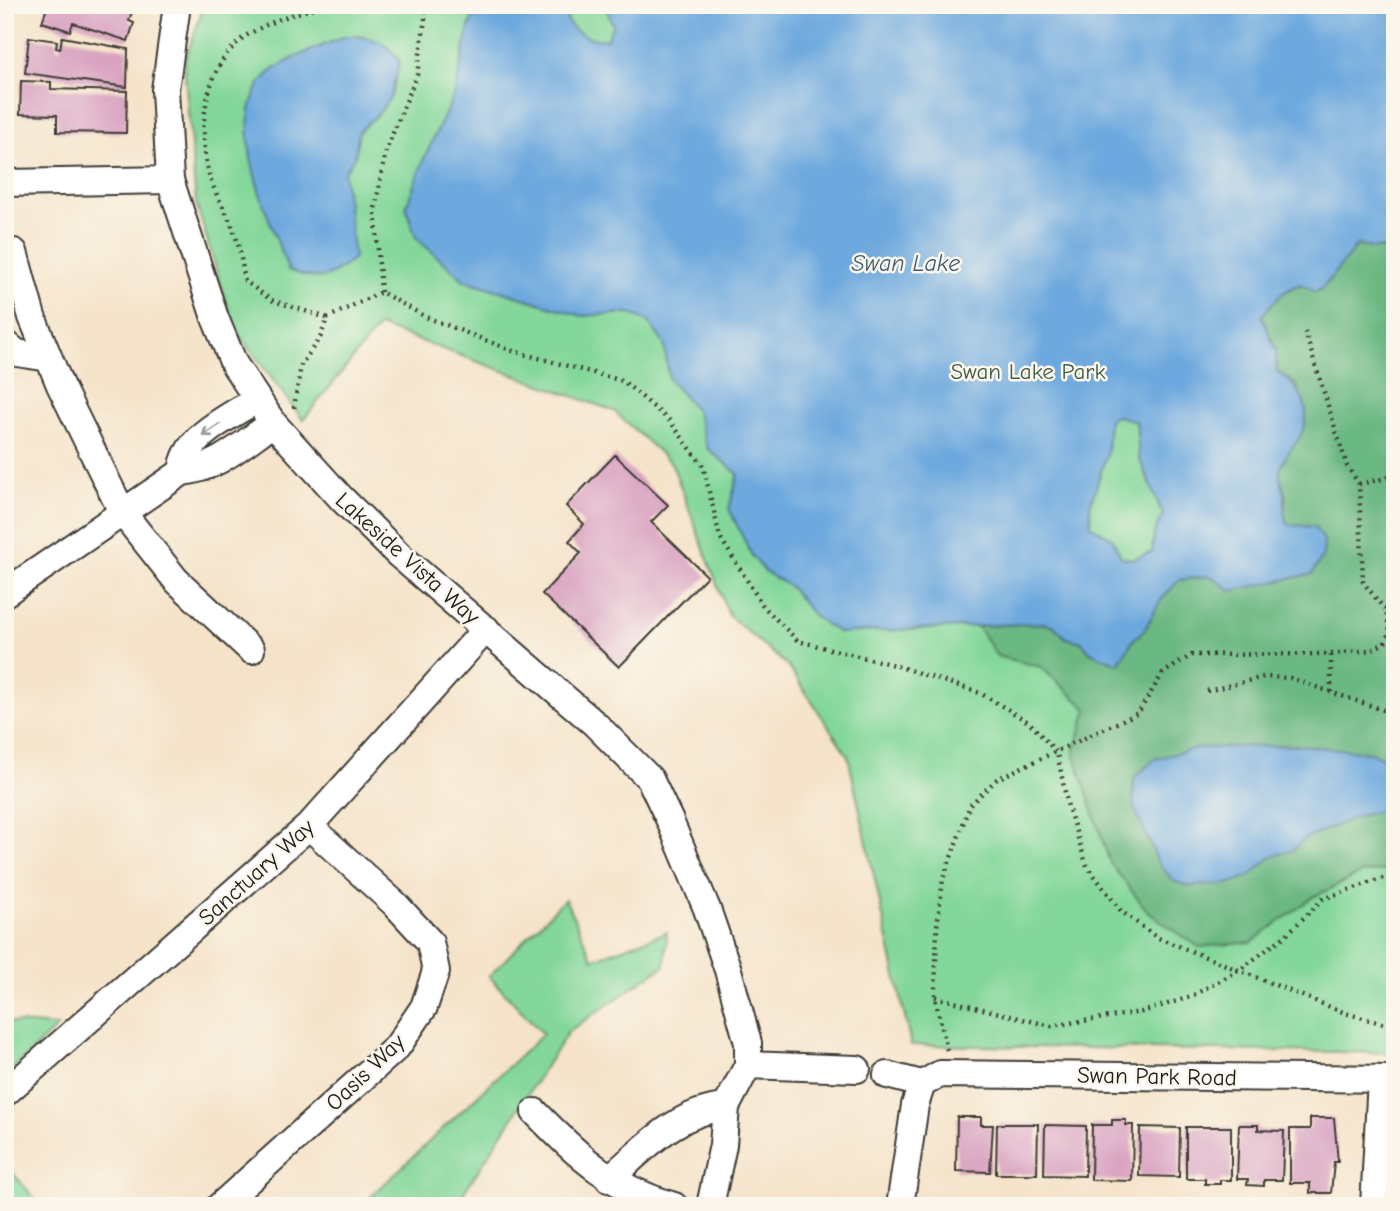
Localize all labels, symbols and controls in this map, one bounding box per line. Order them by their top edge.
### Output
water label: Swan Lake [852,249,960,277]
park label: Swan Lake Park [950,358,1106,385]
one-way arrow [202,423,222,437]
street label: Lakeside Vista Way [330,487,486,631]
street label: Sanctuary Way [193,813,320,931]
street label: Oasis Way [320,1028,411,1117]
street label: Swan Park Road [1077,1062,1237,1091]

